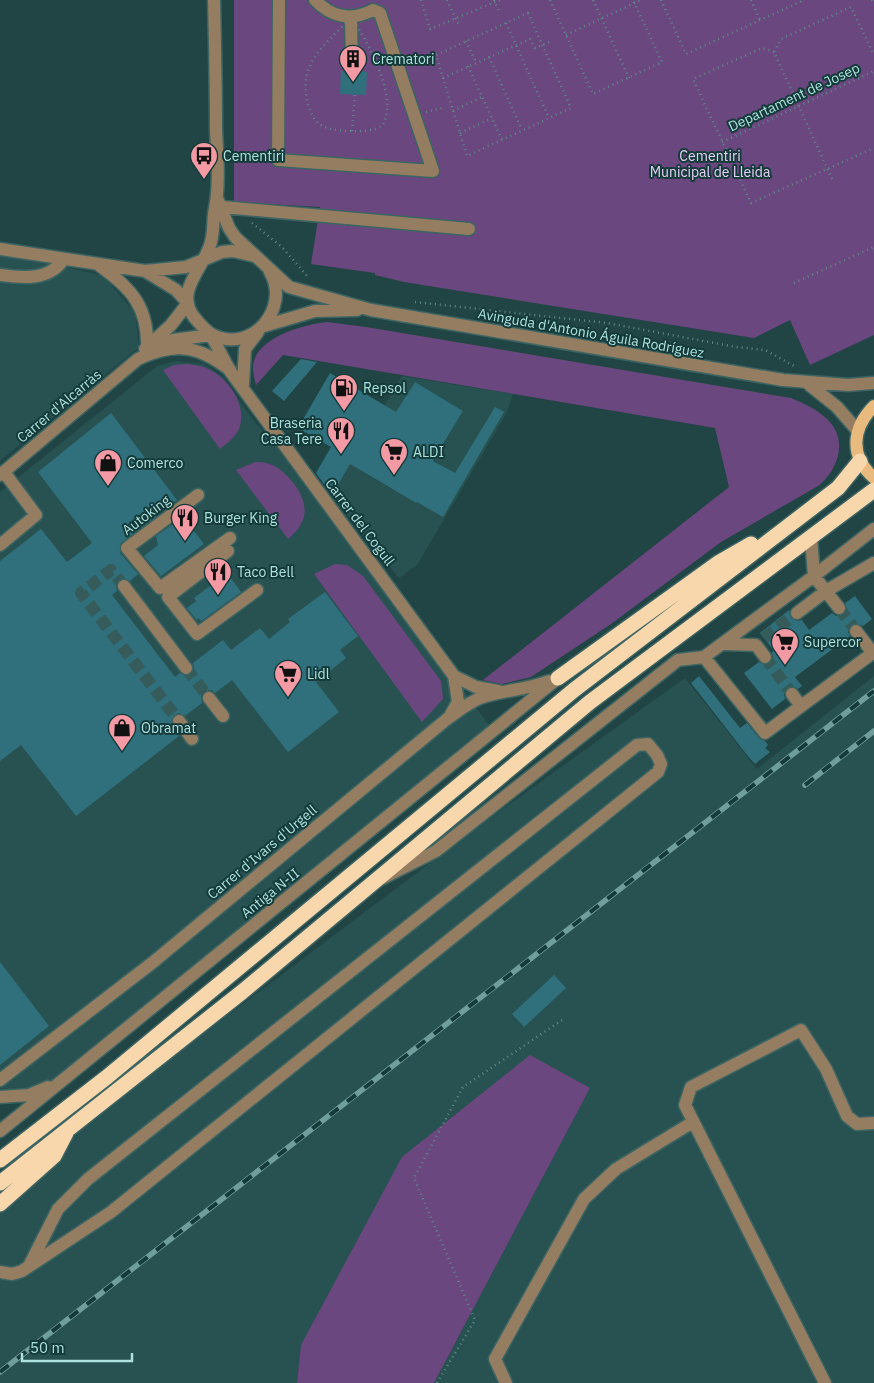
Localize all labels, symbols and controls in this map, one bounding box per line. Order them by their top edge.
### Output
building icon: Crematori [338,44,368,83]
place label: Crematori [372,50,434,68]
street label: Departament de Josep [725,59,863,135]
bus stop icon: Cementiri [189,141,219,180]
place label: Cementiri [223,147,284,165]
park label: Cementiri Municipal de Lleida [650,147,771,181]
street label: Avinguda d'Antonio Águila Rodríguez [476,303,706,362]
street label: Carrer d'Alcarràs [13,365,105,447]
fuel station icon: Repsol [329,373,359,412]
place label: Repsol [363,379,406,397]
place label: Braseria Casa Tere [261,414,323,448]
restaurant icon: Braseria Casa Tere [326,416,356,455]
supermarket icon: ALDI [379,437,409,476]
place label: ALDI [413,443,444,461]
shop icon: Comerco [93,448,123,487]
place label: Comerco [127,454,183,472]
street label: Carrer del Cogull [321,475,399,569]
street label: Autoking [118,491,174,539]
restaurant icon: Burger King [170,503,200,542]
place label: Burger King [204,509,278,527]
restaurant icon: Taco Bell [203,557,233,596]
place label: Taco Bell [237,563,294,581]
supermarket icon: Supercor [770,627,800,666]
place label: Supercor [804,633,861,651]
supermarket icon: Lidl [273,659,303,698]
place label: Lidl [307,665,330,683]
shop icon: Obramat [107,713,137,752]
place label: Obramat [141,719,196,737]
street label: Carrer d'Ivars d'Urgell [204,801,321,903]
street label: Antiga N-II [237,864,303,922]
scale bar [22,1330,132,1362]
text: 50 m [30,1338,65,1357]

